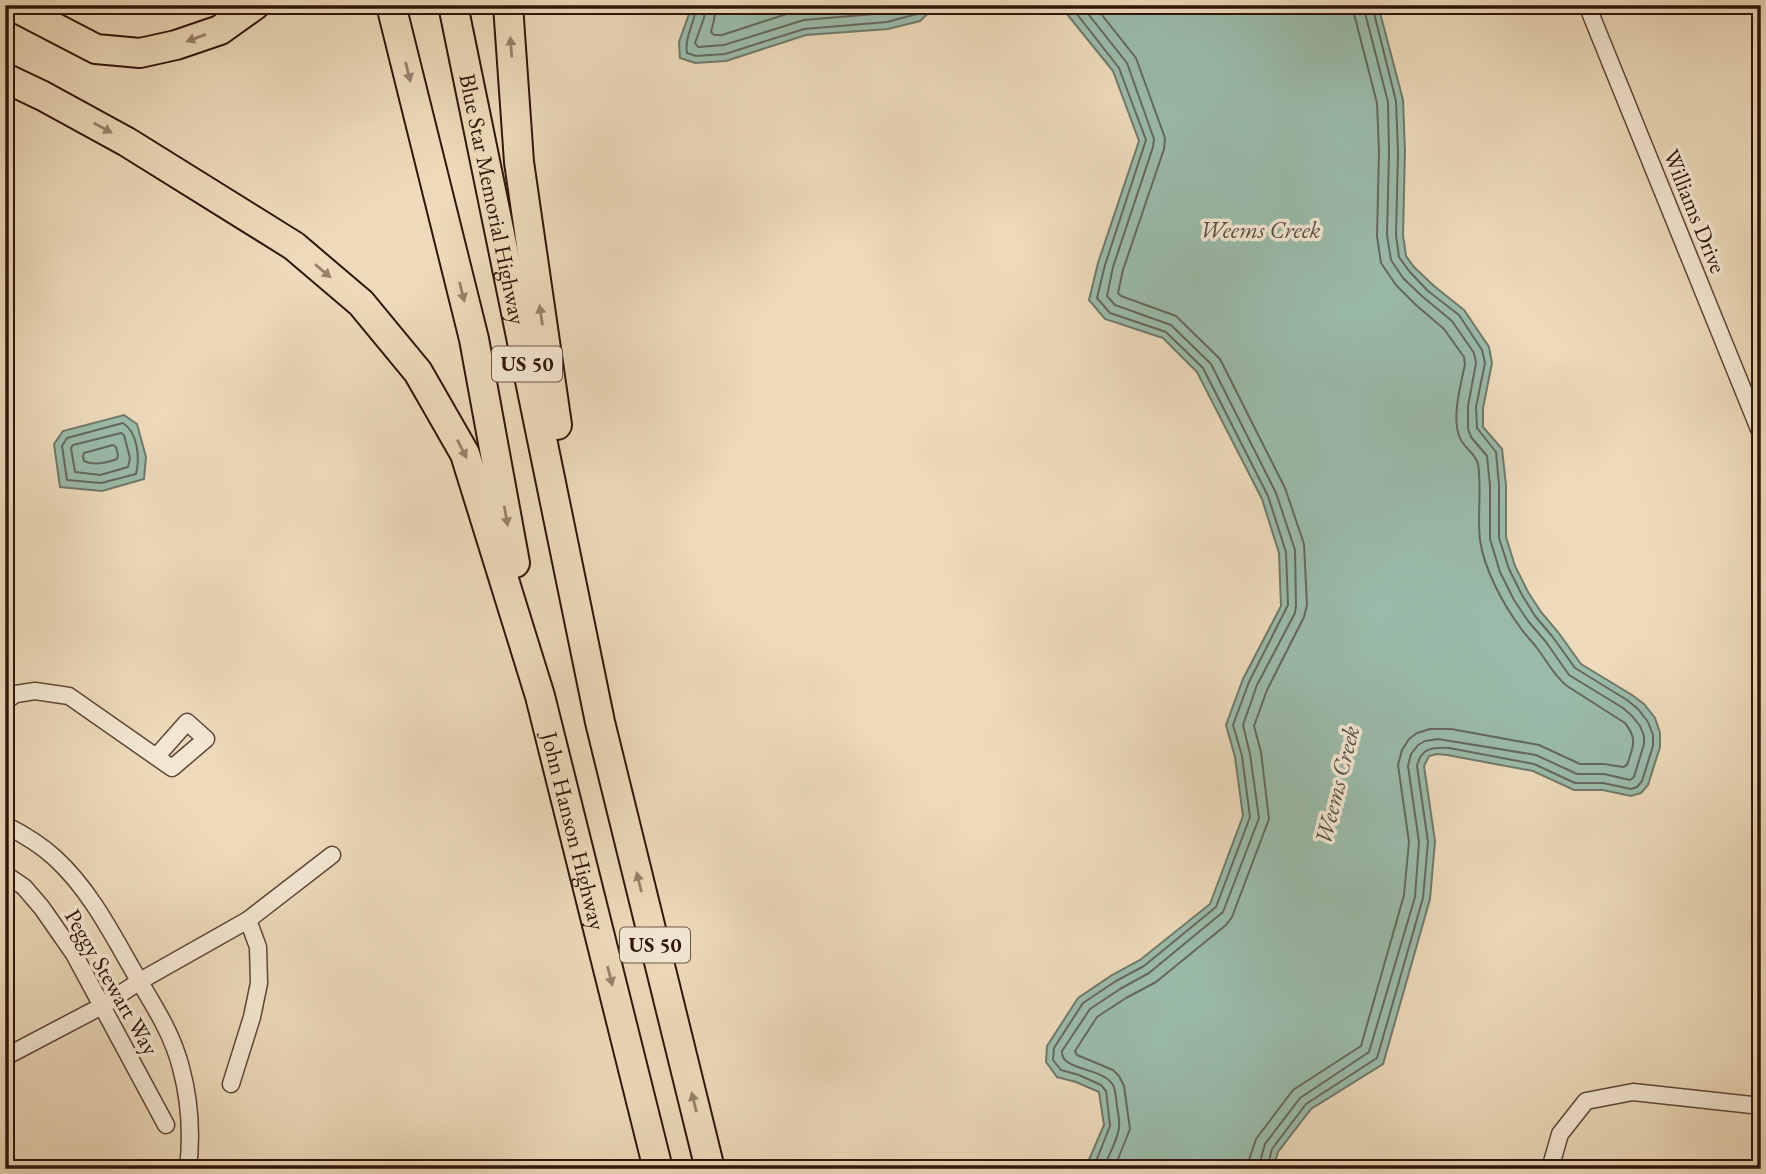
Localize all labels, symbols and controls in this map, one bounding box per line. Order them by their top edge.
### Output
one-way arrow [185,33,206,44]
one-way arrow [505,36,516,58]
one-way arrow [403,61,414,83]
street label: Blue Star Memorial Highway [452,71,533,328]
one-way arrow [93,122,113,134]
street label: Williams Drive [1657,145,1733,277]
water label: Weems Creek [1200,214,1320,245]
one-way arrow [315,263,332,278]
one-way arrow [457,282,468,304]
one-way arrow [535,304,546,326]
road number: US 50 [492,346,562,382]
one-way arrow [456,439,467,459]
one-way arrow [501,505,512,527]
water label: Weems Creek [1307,723,1366,847]
street label: John Hanson Highway [534,727,613,934]
one-way arrow [634,870,645,892]
street label: Peggy Stewart Way [58,903,166,1061]
road number: US 50 [620,928,690,962]
one-way arrow [605,966,616,988]
one-way arrow [688,1091,699,1113]

